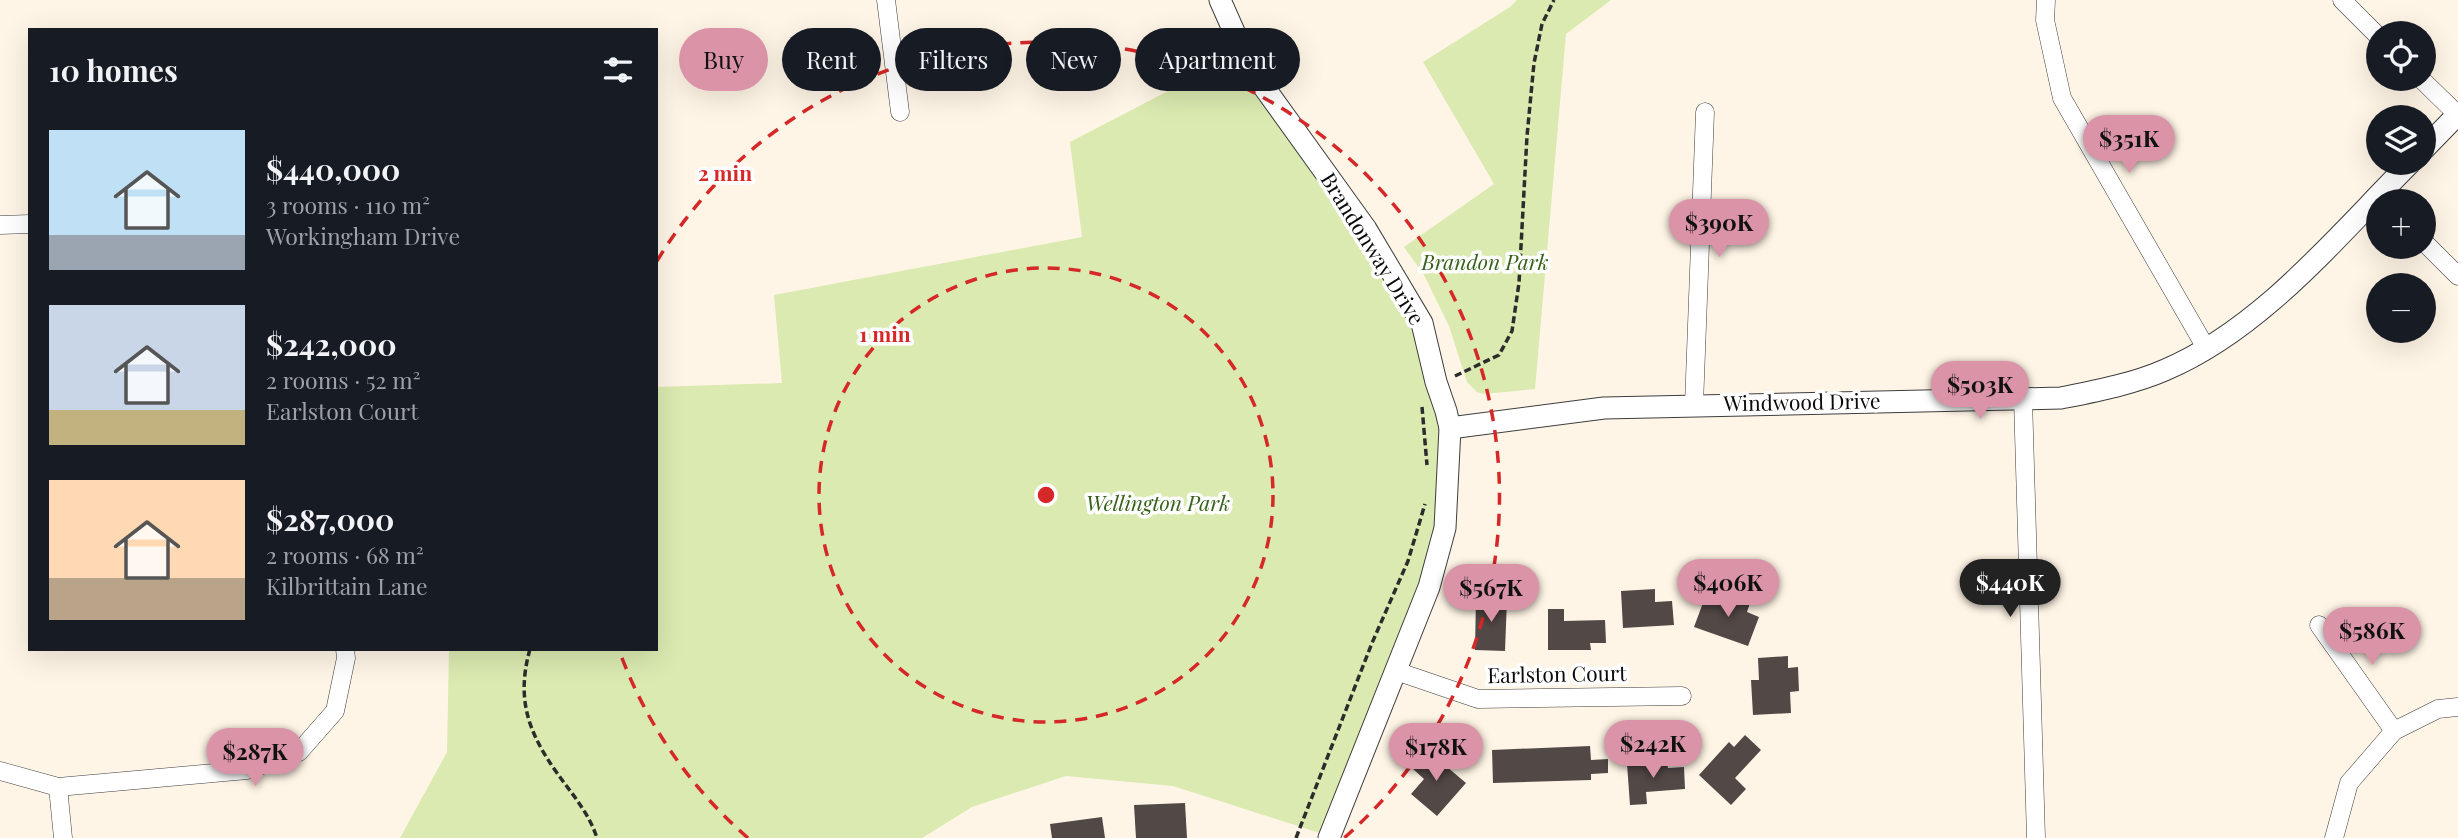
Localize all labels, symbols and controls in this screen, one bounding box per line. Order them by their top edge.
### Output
map controls [2366,21,2436,343]
button: locate [2366,21,2436,91]
chip: Buy [679,28,768,91]
chip: Rent [782,28,881,91]
chip: Filters [895,28,1012,91]
chip: New [1026,28,1121,91]
chip: Apartment [1135,28,1300,91]
text: 10 homes [49,50,178,90]
icon: filters [599,51,637,89]
button: layers [2366,105,2436,175]
pin: $351K [2080,116,2178,175]
text: $351K [2099,122,2159,153]
text: $440,000 [266,149,400,189]
icon: home [105,158,189,242]
text: 2 min [698,158,752,186]
street label: Brandonway Drive [1316,167,1432,329]
text: 3 rooms · 110 m² [266,189,430,220]
button: + [2366,189,2436,259]
pin: $390K [1670,200,1768,259]
text: $390K [1685,206,1753,237]
text: Workingham Drive [266,220,460,251]
park label: Brandon Park [1421,247,1549,275]
button: − [2366,273,2436,343]
text: 1 min [859,319,911,347]
text: $242,000 [266,324,397,364]
icon: home [105,333,189,417]
pin: $503K [1931,362,2029,421]
text: 2 rooms · 52 m² [266,364,420,395]
text: $503K [1947,368,2013,399]
street label: Windwood Drive [1722,386,1881,416]
text: Earlston Court [266,395,418,426]
centre of rings [1034,483,1058,507]
park label: Wellington Park [1086,488,1230,516]
text: $287,000 [266,499,394,539]
icon: home [105,508,189,592]
text: 2 rooms · 68 m² [266,539,424,570]
pin: $406K [1679,560,1777,619]
pin: $440K [1961,560,2059,619]
pin: $567K [1442,564,1540,624]
text: $406K [1693,566,1763,597]
text: $440K [1976,566,2044,597]
text: Kilbrittain Lane [266,570,428,601]
text: $567K [1459,571,1523,602]
pin: $586K [2323,608,2421,667]
text: $586K [2339,614,2405,645]
street label: Earlston Court [1487,658,1627,688]
pin: $242K [1604,720,1702,780]
pin: $178K [1387,724,1485,783]
text: $242K [1620,727,1686,758]
pin: $287K [206,728,304,788]
text: $178K [1405,730,1467,761]
text: $287K [222,735,288,766]

